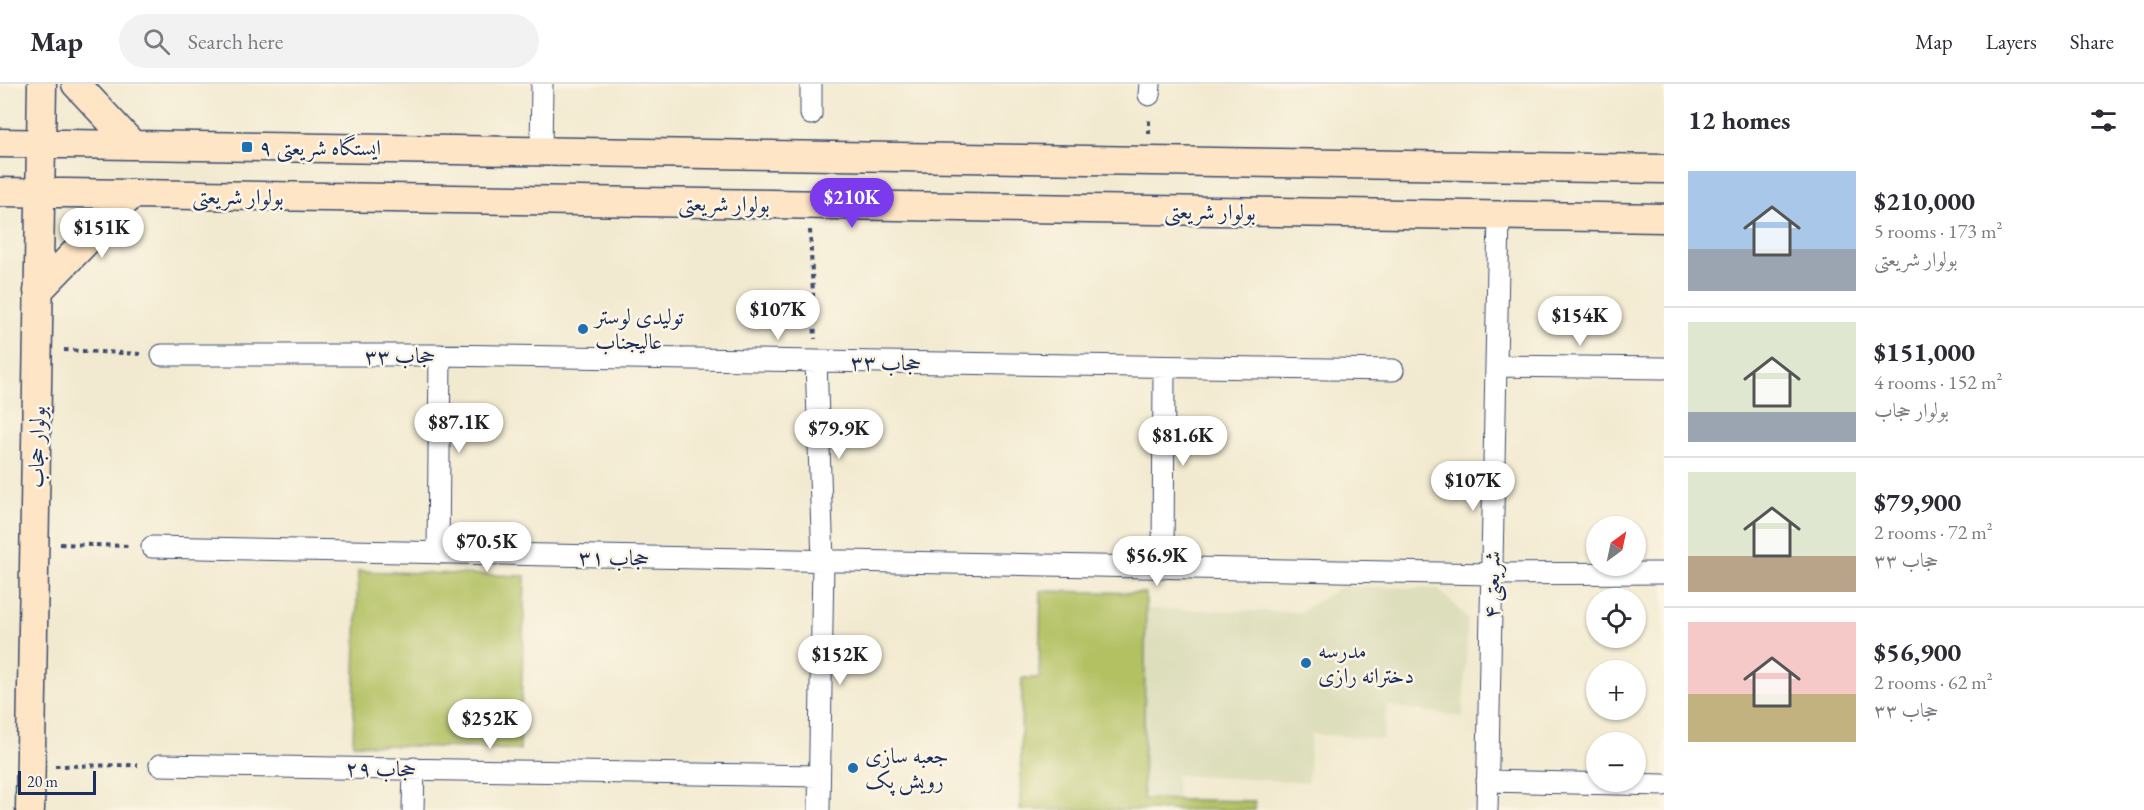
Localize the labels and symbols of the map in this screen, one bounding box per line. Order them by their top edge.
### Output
place label: ایستگاه شریعتی ۹ [259,133,381,163]
marker: ایستگاه شریعتی ۹ [240,140,254,154]
pin: $210K [810,178,894,229]
street label: بولوار شریعتی [192,181,284,213]
street label: بولوار شریعتی [678,188,770,220]
street label: بولوار شریعتی [1164,196,1256,228]
pin: $151K [60,208,144,259]
pin: $107K [736,290,820,341]
pin: $154K [1538,296,1622,347]
place label: تولیدی لوستر عالیجناب [593,302,684,356]
marker: تولیدی لوستر عالیجناب [576,322,590,336]
street label: حجاب ۳۳ [364,341,436,370]
street label: حجاب ۳۳ [850,347,922,378]
pin: $87.1K [410,403,508,454]
street label: بولوار حجاب [21,406,52,488]
pin: $79.9K [790,409,888,460]
pin: $81.6K [1134,416,1232,467]
pin: $107K [1431,461,1515,512]
north arrow [1586,516,1646,576]
pin: $70.5K [438,522,536,573]
pin: $56.9K [1108,536,1206,587]
street label: حجاب ۳۱ [578,542,650,573]
street label: شریعتی ۴ [1476,551,1508,619]
pin: $152K [798,635,882,686]
place label: مدرسه دخترانه رازی [1318,636,1414,690]
marker: مدرسه دخترانه رازی [1299,656,1313,670]
pin: $252K [448,699,532,750]
place label: جعبه سازی رویش پک [865,741,949,797]
street label: حجاب ۲۹ [345,753,417,784]
marker: جعبه سازی رویش پک [846,761,860,775]
scale bar [18,768,96,796]

